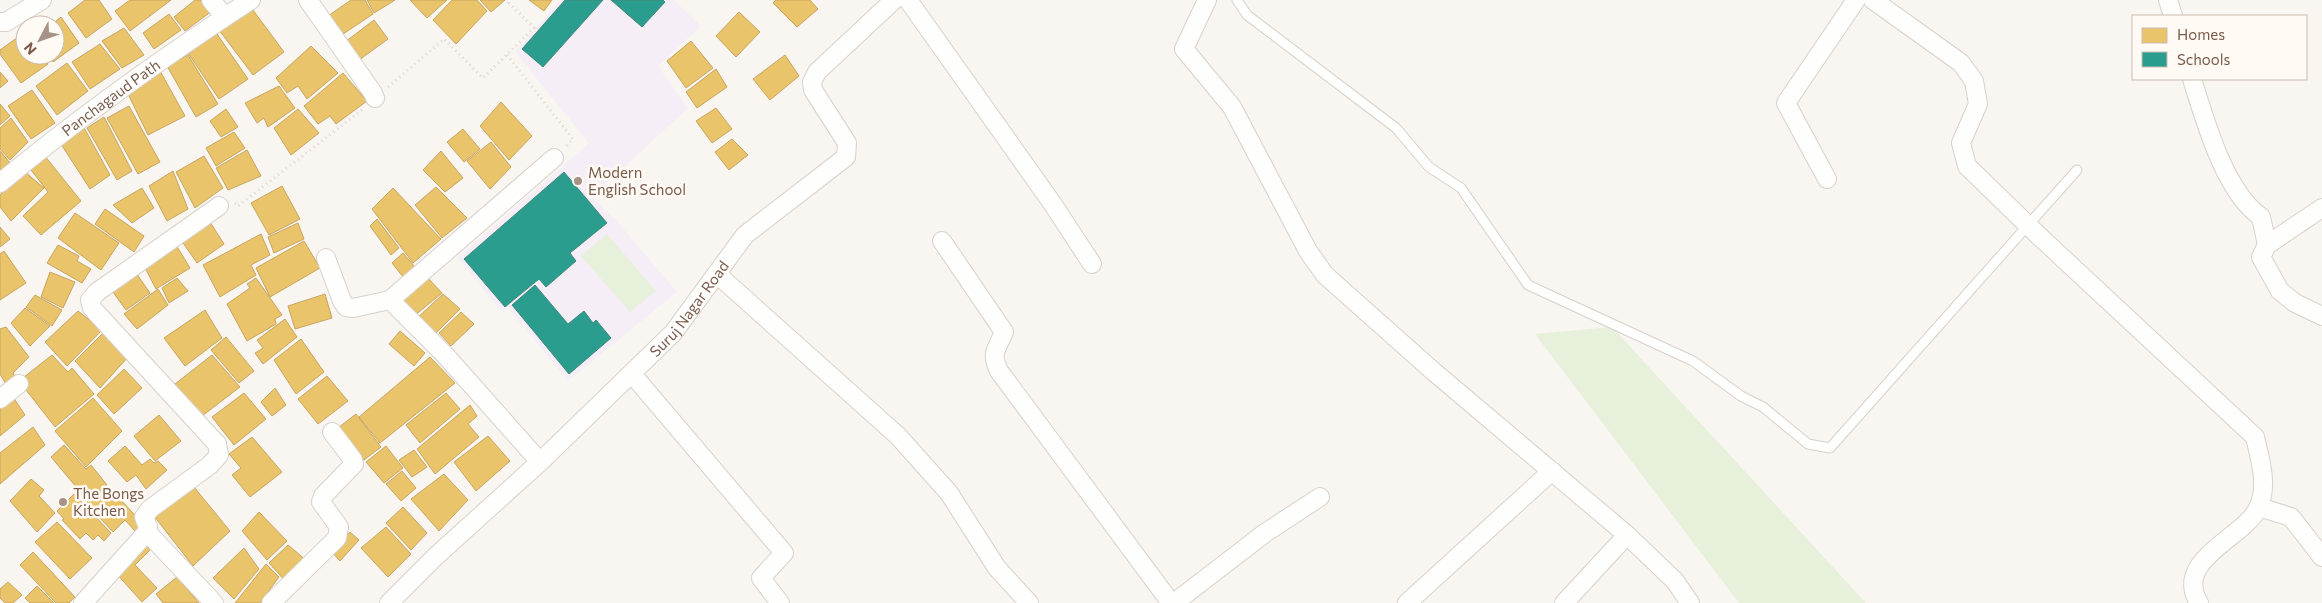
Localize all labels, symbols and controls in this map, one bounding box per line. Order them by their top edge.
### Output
north arrow [15,15,65,65]
legend [2132,15,2307,80]
text: Homes [2177,25,2225,43]
text: N [20,39,40,58]
text: Schools [2177,50,2231,68]
street label: Panchagaud Path [58,55,163,139]
place label: Modern English School [588,163,686,198]
marker: Modern English School [572,175,584,187]
street label: Suruj Nagar Road [645,257,732,360]
place label: The Bongs Kitchen [73,484,144,519]
marker: The Bongs Kitchen [57,496,69,508]

